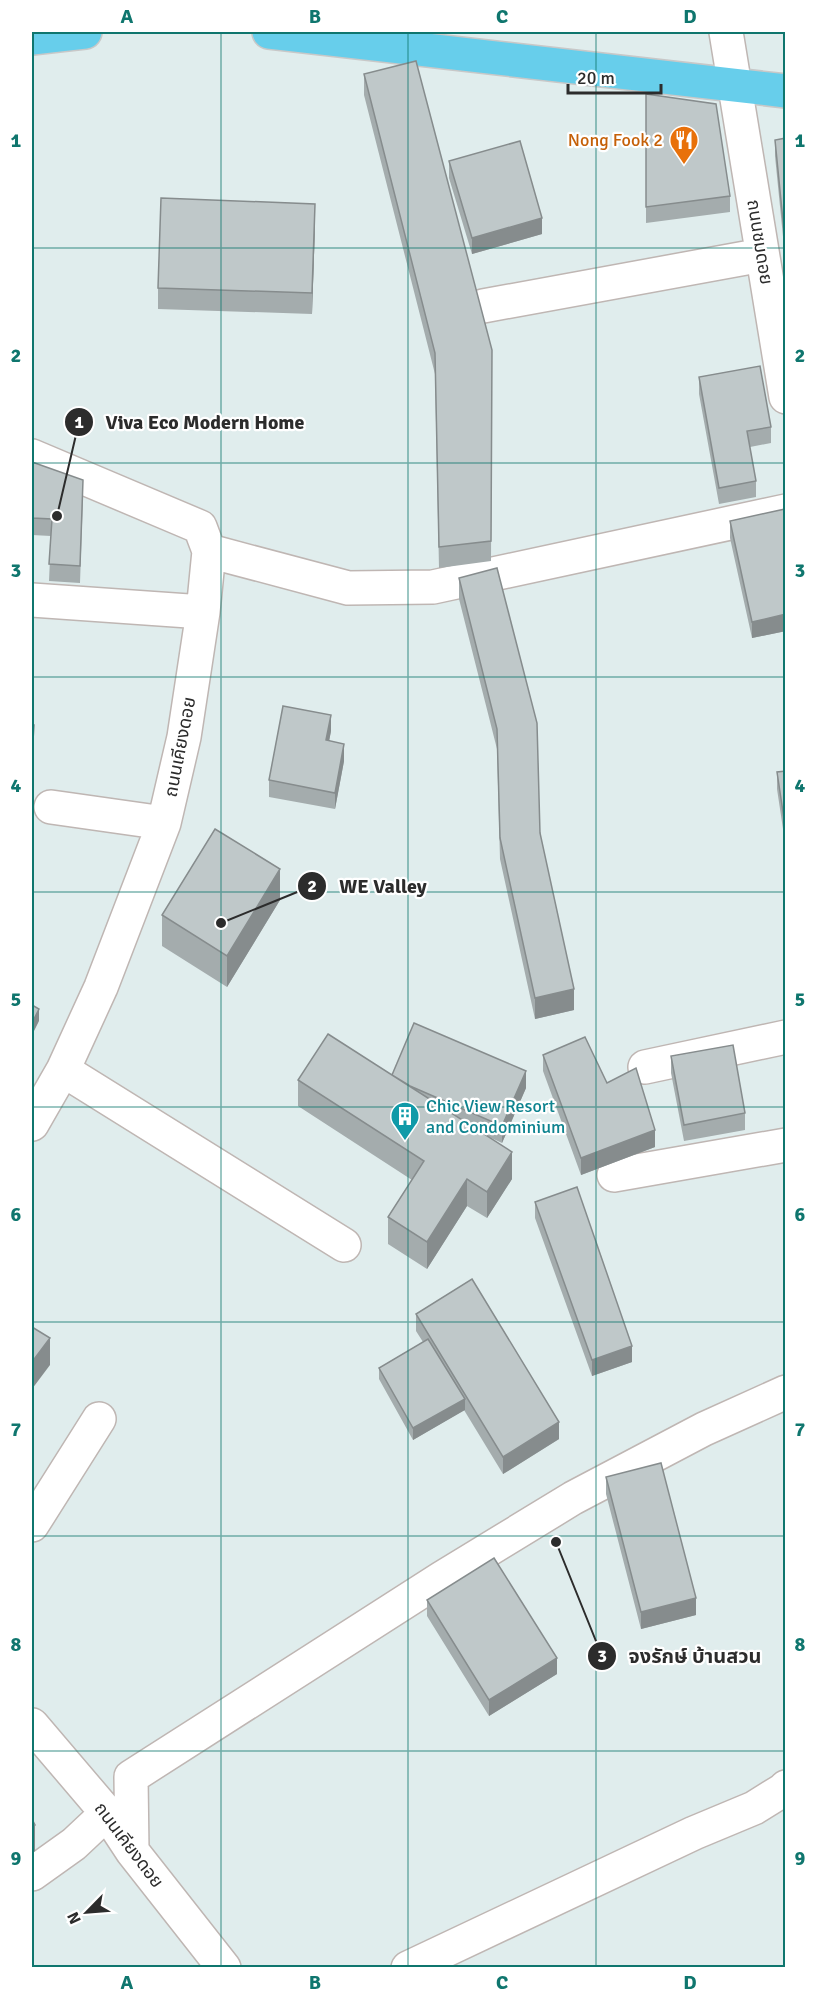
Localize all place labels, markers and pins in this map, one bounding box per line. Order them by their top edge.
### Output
restaurant icon: Nong Fook 2 [668,124,700,166]
place label: Nong Fook 2 [568,129,663,151]
callout: Viva Eco Modern Home [64,403,317,441]
callout: WE Valley [297,867,439,905]
place label: Chic View Resort and Condominium [426,1095,565,1138]
building icon: Chic View Resort and Condominium [389,1100,421,1142]
callout: จงรักษ์ บ้านสวน [587,1637,774,1675]

